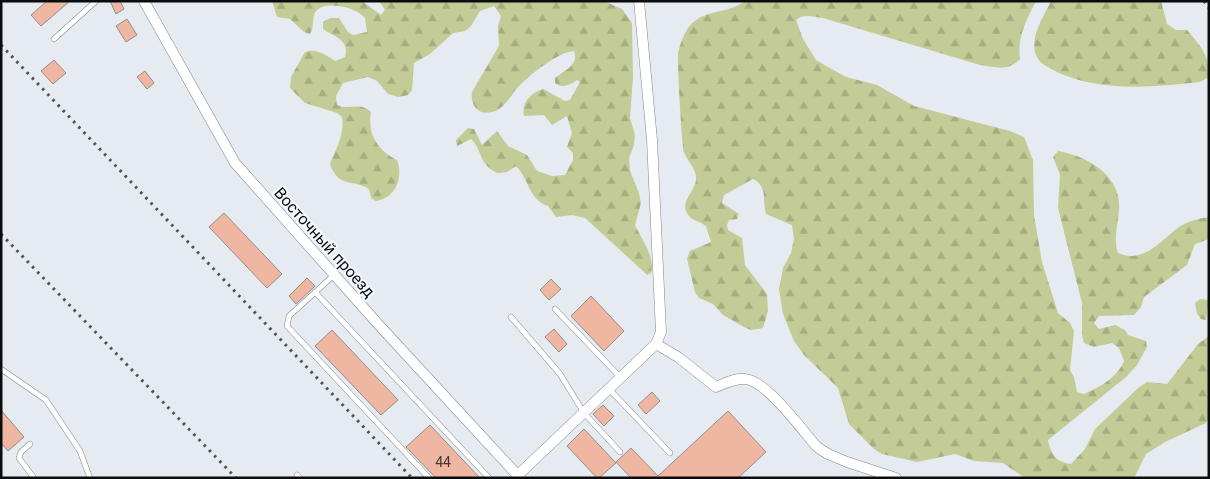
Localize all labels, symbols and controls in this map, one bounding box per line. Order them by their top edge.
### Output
street label: Восточный проезд [270,184,379,301]
house number: 44 [435,454,451,470]

